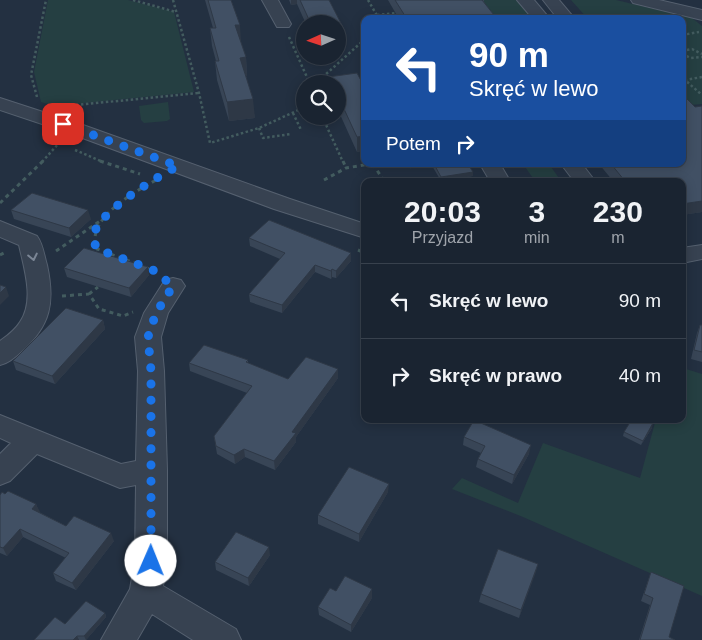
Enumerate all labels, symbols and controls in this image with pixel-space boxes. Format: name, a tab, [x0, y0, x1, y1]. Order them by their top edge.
north arrow	[296, 15, 346, 65]
map controls	[296, 15, 346, 125]
icon: left	[386, 35, 451, 100]
text: 90 m	[469, 35, 549, 74]
button: search	[296, 75, 346, 125]
text: Skręć w lewo	[469, 76, 599, 101]
pin	[42, 103, 84, 145]
icon: arrive	[49, 110, 77, 138]
icon: right	[451, 130, 479, 158]
text: Potem	[386, 133, 441, 154]
text: 20:03	[404, 195, 481, 228]
text: 3	[528, 195, 545, 228]
text: 230	[593, 195, 643, 228]
text: Przyjazd	[412, 229, 473, 246]
text: min	[524, 229, 550, 246]
text: m	[611, 229, 624, 246]
one-way arrow	[27, 253, 38, 262]
icon: left	[386, 287, 414, 315]
text: Skręć w lewo	[429, 290, 548, 311]
text: 90 m	[619, 290, 661, 311]
icon: right	[386, 362, 414, 390]
text: Skręć w prawo	[429, 365, 562, 386]
text: 40 m	[619, 365, 661, 386]
position arrow	[124, 534, 176, 586]

